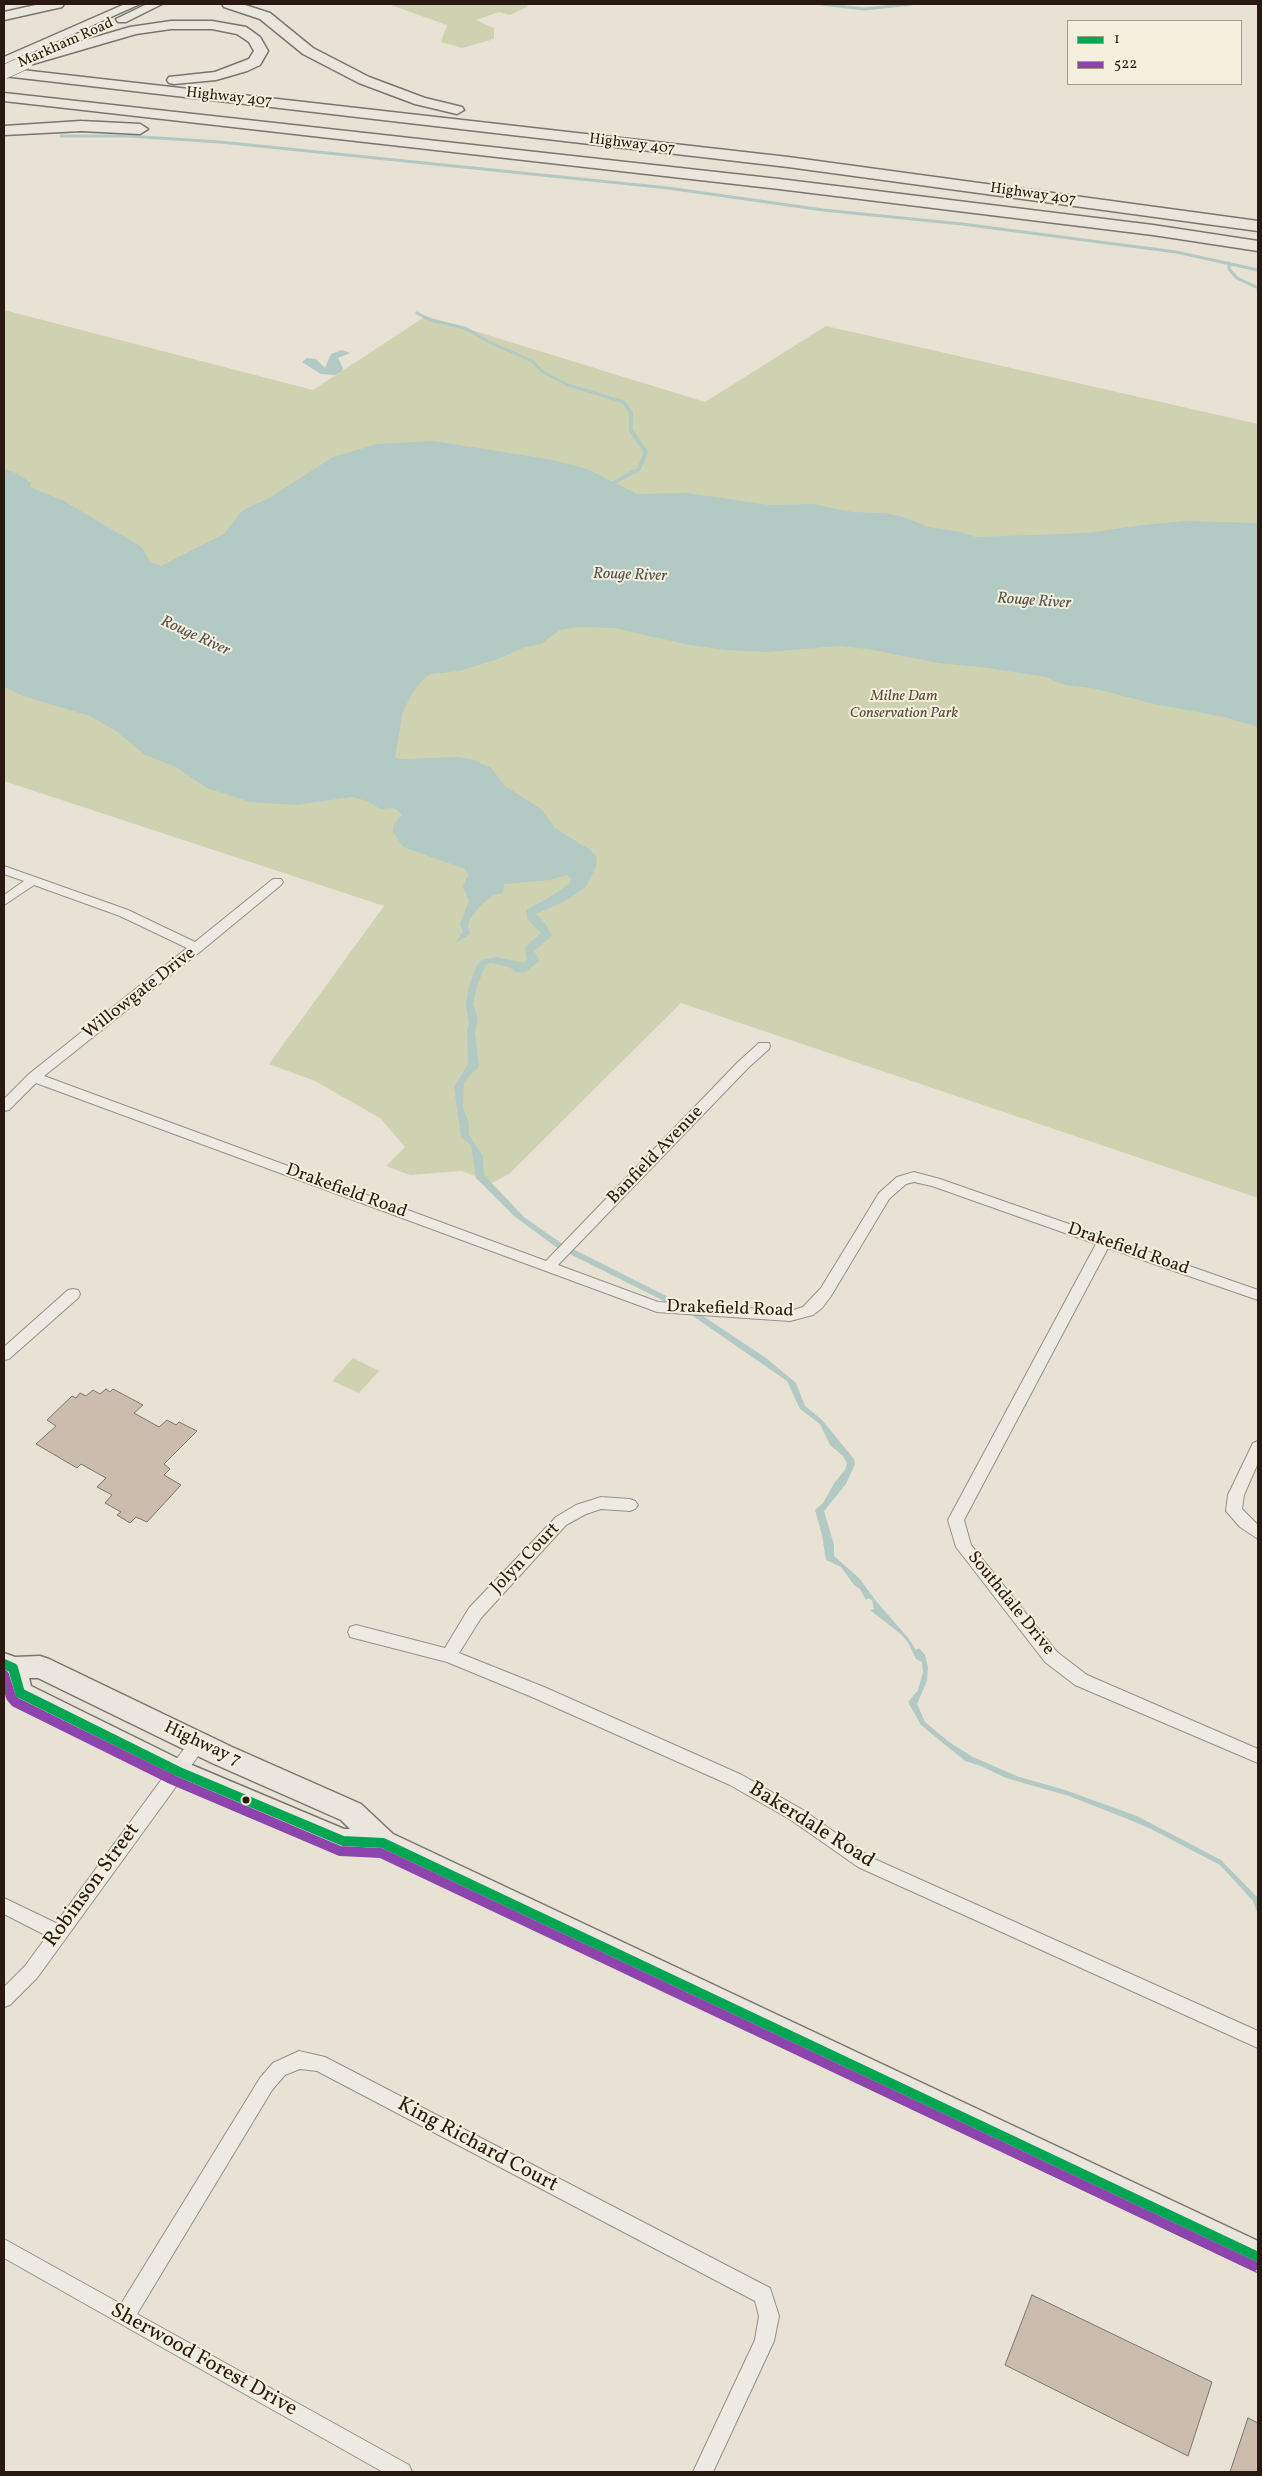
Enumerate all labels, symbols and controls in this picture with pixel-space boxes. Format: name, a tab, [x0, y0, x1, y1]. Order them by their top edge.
street label: Markham Road	[16, 15, 116, 73]
legend	[1067, 20, 1242, 85]
text: 1	[1114, 29, 1120, 50]
text: 522	[1114, 54, 1137, 75]
street label: Highway 407	[185, 85, 273, 111]
street label: Highway 407	[588, 131, 676, 159]
street label: Highway 407	[989, 180, 1077, 210]
water label: Rouge River	[593, 565, 667, 587]
water label: Rouge River	[996, 590, 1072, 614]
water label: Rouge River	[157, 613, 233, 661]
park label: Milne Dam Conservation Park	[850, 688, 958, 723]
street label: Willowgate Drive	[79, 943, 201, 1045]
street label: Banfield Avenue	[604, 1102, 708, 1210]
street label: Drakefield Road	[282, 1160, 410, 1224]
street label: Drakefield Road	[1064, 1219, 1192, 1281]
street label: Drakefield Road	[666, 1297, 794, 1323]
street label: Jolyn Court	[487, 1519, 565, 1599]
street label: Southdale Drive	[962, 1548, 1058, 1660]
street label: Highway 7	[160, 1718, 244, 1772]
street label: Bakerdale Road	[743, 1777, 879, 1875]
unlabelled marker	[241, 1795, 251, 1805]
street label: Robinson Street	[40, 1819, 146, 1953]
street label: King Richard Court	[392, 2093, 562, 2199]
street label: Sherwood Forest Drive	[105, 2299, 301, 2423]

